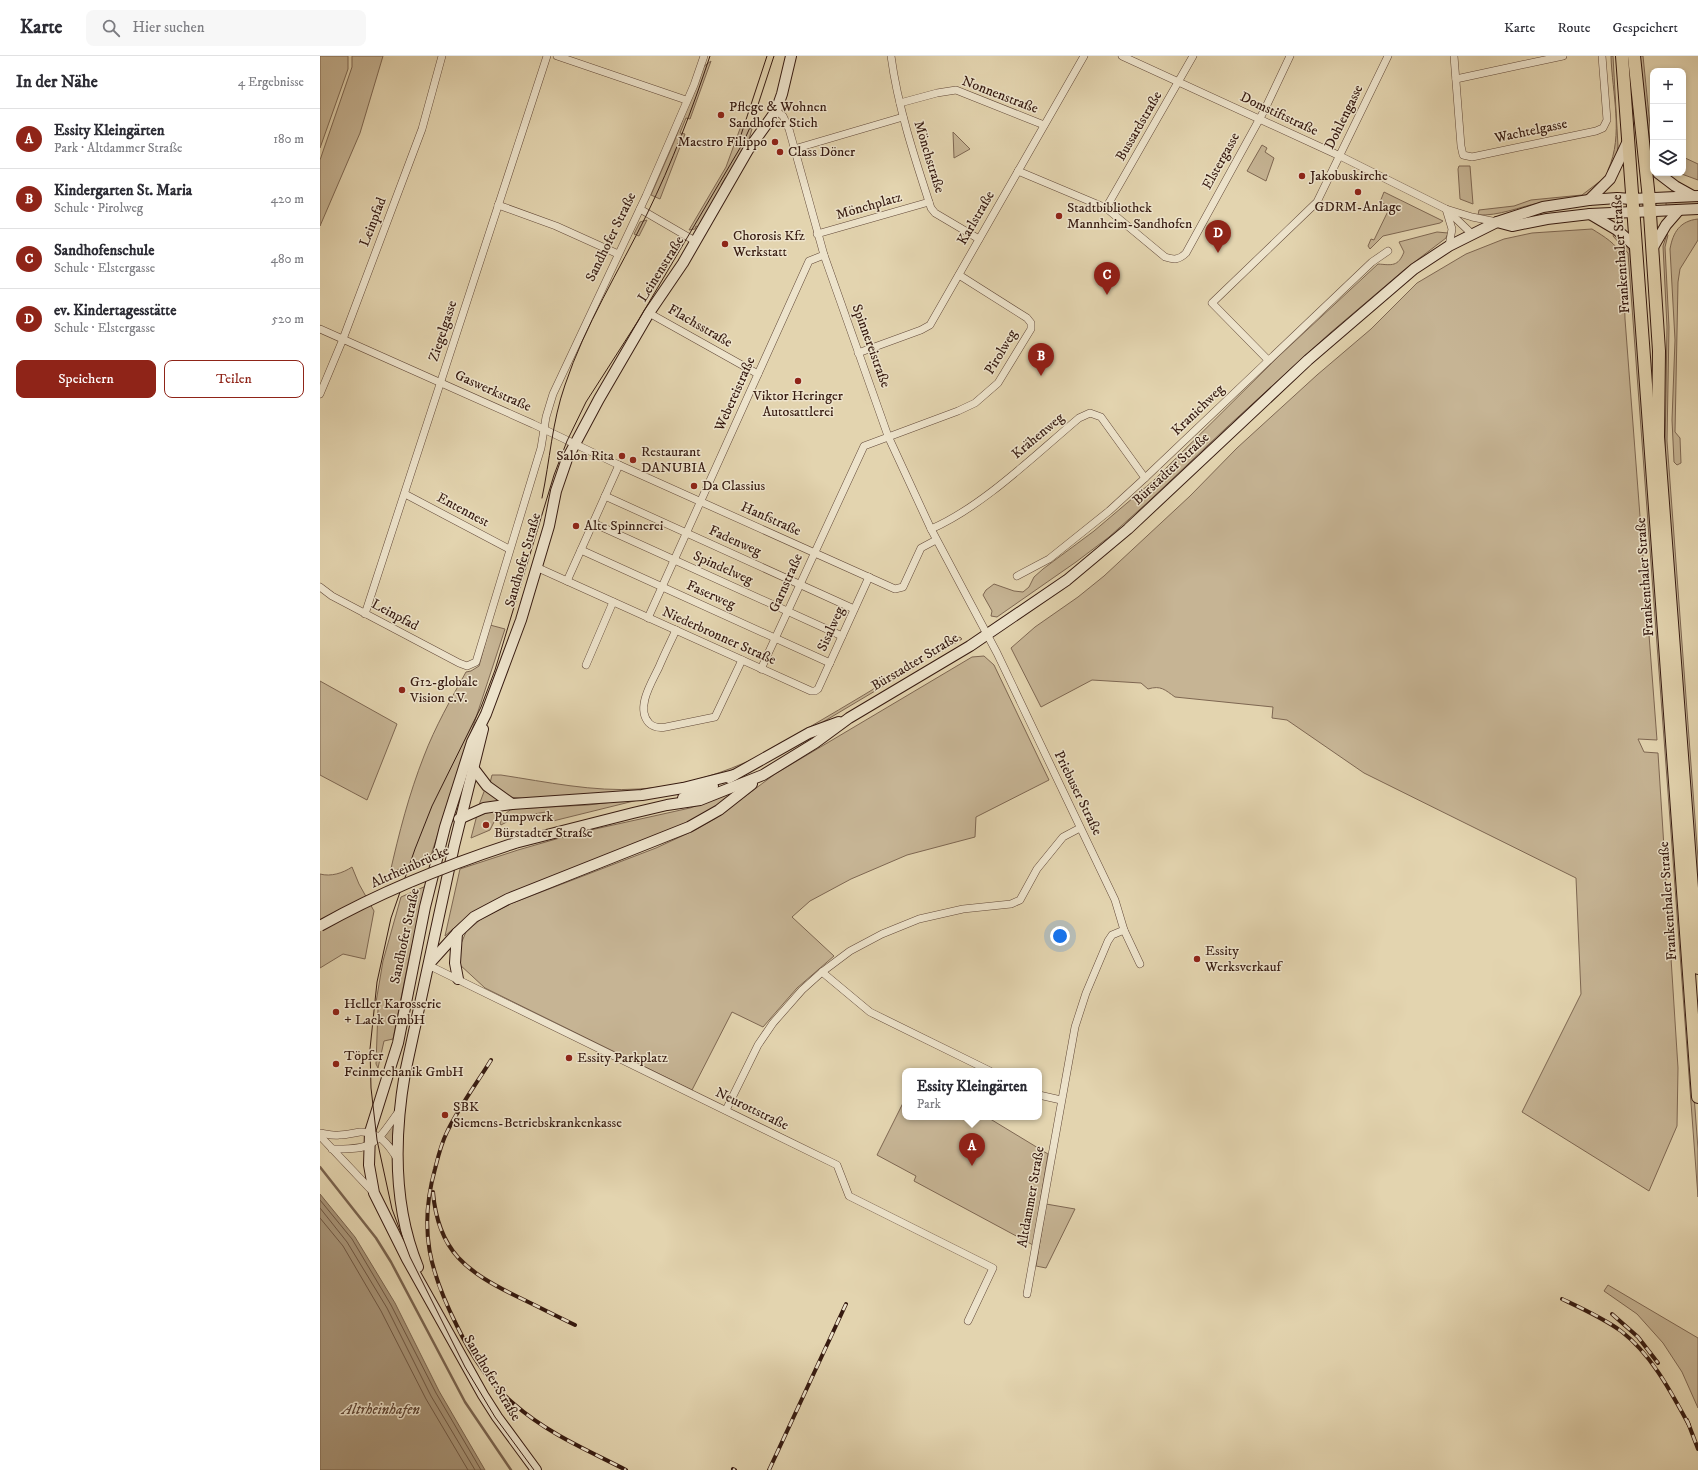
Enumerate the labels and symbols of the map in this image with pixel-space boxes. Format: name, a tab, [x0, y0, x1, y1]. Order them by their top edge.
street label: Nonnenstraße	[959, 72, 1041, 118]
street label: Dohlengasse	[1321, 82, 1367, 152]
street label: Bussardstraße	[1112, 88, 1166, 164]
street label: Domstiftstraße	[1237, 88, 1321, 140]
place label: Pflege & Wohnen Sandhofer Stich	[729, 98, 828, 132]
marker: Pflege & Wohnen Sandhofer Stich	[716, 110, 726, 120]
street label: Wachtelgasse	[1492, 115, 1569, 148]
street label: Mönchstraße	[909, 119, 949, 195]
street label: Elstergasse	[1198, 129, 1244, 193]
place label: Maestro Filippo	[677, 133, 767, 151]
marker: Maestro Filippo	[770, 137, 780, 147]
place label: Class Döner	[788, 143, 856, 161]
marker: Class Döner	[775, 147, 785, 157]
place label: Jakobuskirche	[1308, 167, 1388, 185]
marker: Jakobuskirche	[1297, 171, 1307, 181]
street label: Karlstraße	[953, 187, 999, 248]
marker: GDRM-Anlage	[1353, 187, 1363, 197]
street label: Mönchplatz	[834, 188, 904, 224]
street label: Sandhofer Straße	[582, 189, 640, 285]
street label: Frankenthaler Straße	[1608, 194, 1634, 314]
street label: Leinpfad	[355, 195, 391, 249]
place label: GDRM-Anlage	[1315, 198, 1402, 216]
place label: Stadtbibliothek Mannheim-Sandhofen	[1067, 199, 1193, 233]
marker: Stadtbibliothek Mannheim-Sandhofen	[1054, 211, 1064, 221]
pin: D	[1205, 220, 1231, 253]
place label: Chorosis Kfz Werkstatt	[732, 227, 805, 261]
street label: Leinenstraße	[634, 232, 688, 305]
marker: Chorosis Kfz Werkstatt	[720, 239, 730, 249]
pin: C	[1094, 262, 1120, 295]
street label: Ziegelgasse	[425, 298, 461, 364]
street label: Flachsstraße	[665, 300, 736, 352]
street label: Spinnereistraße	[848, 302, 894, 390]
street label: Pirolweg	[981, 326, 1022, 378]
pin: B	[1028, 343, 1054, 376]
street label: Webereistraße	[710, 354, 759, 435]
street label: Gaswerkstraße	[452, 366, 534, 416]
marker: Viktor Heringer Autosattlerei	[793, 376, 803, 386]
street label: Kranichweg	[1168, 380, 1228, 440]
place label: Viktor Heringer Autosattlerei	[752, 387, 844, 421]
street label: Krähenweg	[1008, 409, 1068, 463]
street label: Bürstadter Straße	[1129, 429, 1213, 509]
place label: Restaurant DANUBIA	[641, 443, 707, 477]
place label: Salon Rita	[556, 447, 614, 465]
marker: Salon Rita	[617, 451, 627, 461]
marker: Restaurant DANUBIA	[628, 455, 638, 465]
place label: Da Classius	[702, 477, 766, 495]
marker: Da Classius	[689, 481, 699, 491]
street label: Entennest	[434, 489, 493, 532]
street label: Hanfstraße	[738, 498, 804, 540]
street label: Sandhofer Straße	[501, 511, 545, 609]
place label: Alte Spinnerei	[584, 517, 664, 535]
street label: Frankenthaler Straße	[1632, 517, 1658, 637]
marker: Alte Spinnerei	[571, 521, 581, 531]
street label: Fadenweg	[706, 521, 764, 561]
street label: Spindelweg	[690, 547, 756, 589]
street label: Garnstraße	[765, 550, 807, 615]
street label: Faserweg	[684, 576, 738, 614]
street label: Leinpfad	[368, 595, 422, 635]
street label: Niederbronner Straße	[659, 603, 779, 669]
street label: Sisalweg	[813, 604, 849, 654]
street label: Bürstadter Straße	[868, 629, 962, 695]
place label: G12-globale Vision e.V.	[409, 673, 478, 707]
marker: G12-globale Vision e.V.	[397, 685, 407, 695]
street label: Priebuser Straße	[1050, 748, 1106, 838]
place label: Pumpwerk Bürstadter Straße	[494, 808, 593, 842]
marker: Pumpwerk Bürstadter Straße	[481, 820, 491, 830]
street label: Frankenthaler Straße	[1655, 841, 1681, 961]
street label: Altrheinbrücke	[368, 842, 452, 892]
street label: Sandhofer Straße	[386, 886, 424, 985]
your location	[1050, 926, 1070, 946]
place label: Essity Werksverkauf	[1204, 942, 1283, 976]
marker: Essity Werksverkauf	[1192, 954, 1202, 964]
place label: Heller Karosserie + Lack GmbH	[344, 995, 441, 1029]
marker: Heller Karosserie + Lack GmbH	[331, 1007, 341, 1017]
place label: Töpfer Feinmechanik GmbH	[344, 1047, 464, 1081]
place label: Essity Parkplatz	[577, 1049, 668, 1067]
marker: Essity Parkplatz	[564, 1053, 574, 1063]
marker: Töpfer Feinmechanik GmbH	[331, 1059, 341, 1069]
street label: Neurottstraße	[712, 1084, 792, 1135]
place label: SBK Siemens-Betriebskrankenkasse	[453, 1098, 622, 1132]
marker: SBK Siemens-Betriebskrankenkasse	[440, 1110, 450, 1120]
pin: A	[959, 1133, 985, 1166]
street label: Altdammer Straße	[1013, 1145, 1049, 1249]
street label: Sandhofer Straße	[459, 1332, 525, 1424]
water label: Altrheinhafen	[340, 1400, 420, 1419]

